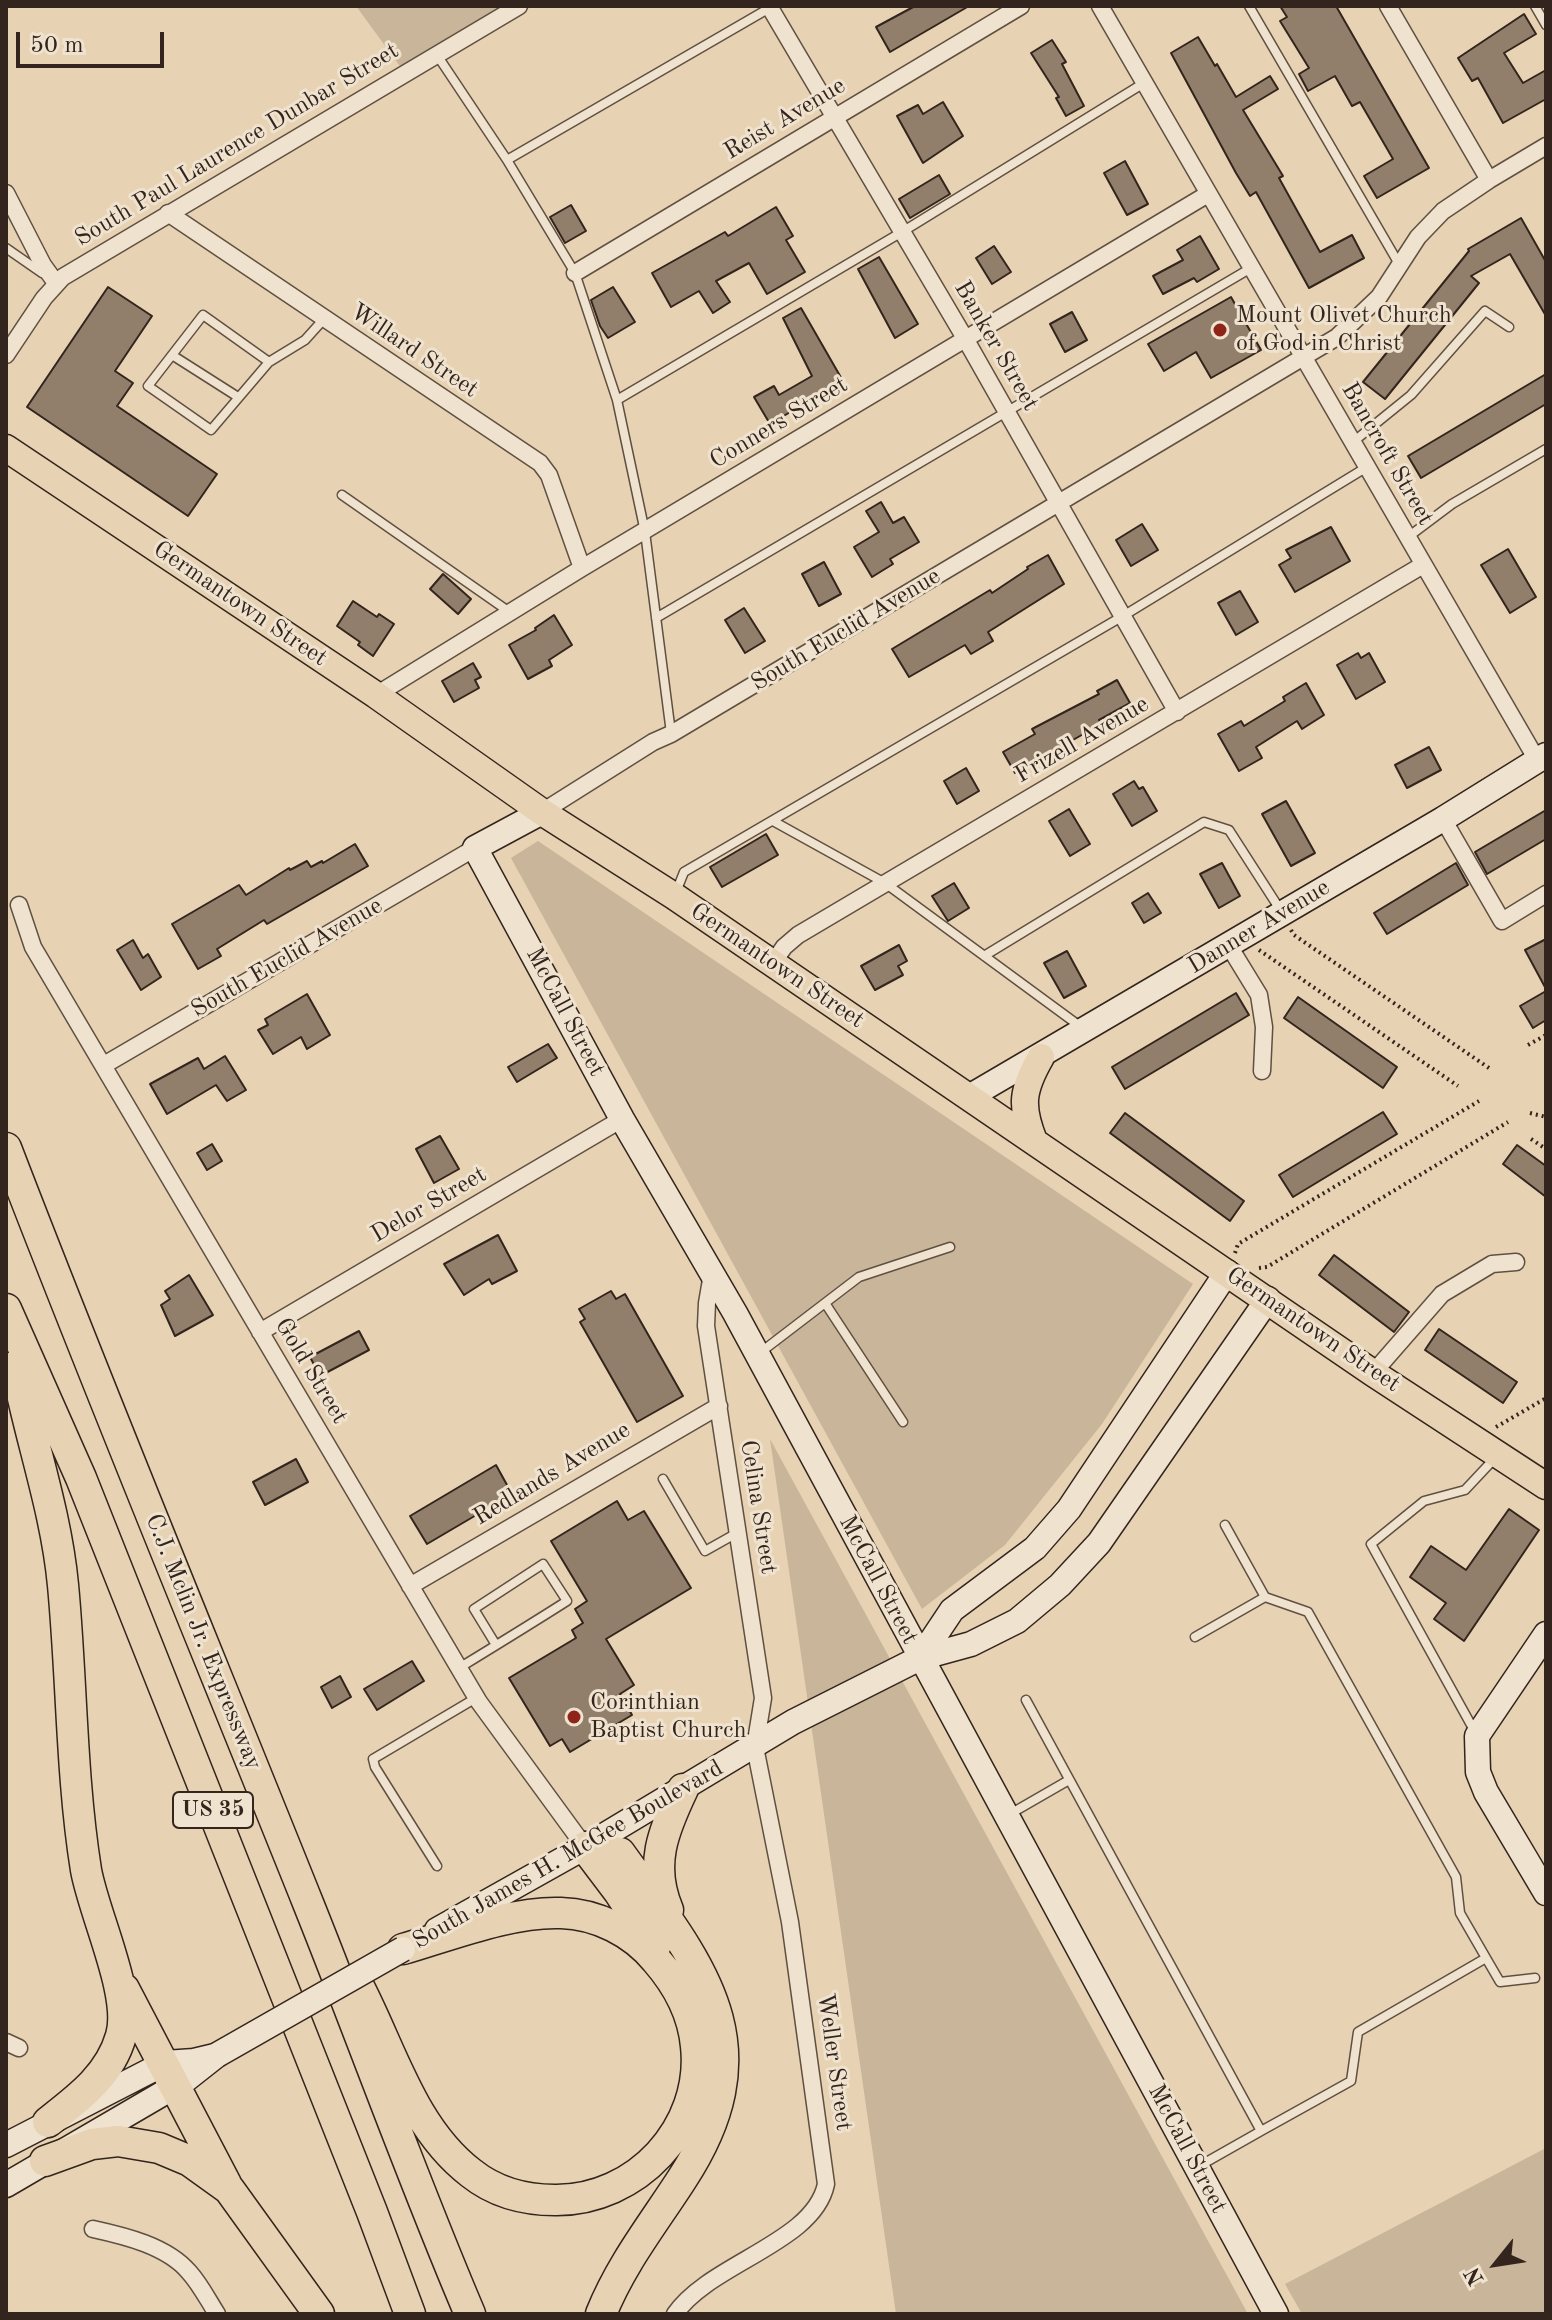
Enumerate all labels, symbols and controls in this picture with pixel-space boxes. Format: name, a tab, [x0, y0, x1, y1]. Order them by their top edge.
scale bar	[20, 16, 168, 66]
text: 50 m	[30, 34, 84, 58]
street label: South Paul Laurence Dunbar Street	[70, 37, 404, 253]
street label: Reist Avenue	[719, 72, 851, 166]
street label: Banker Street	[947, 276, 1045, 416]
street label: Willard Street	[344, 298, 484, 404]
place label: Mount Olivet Church of God in Christ	[1236, 302, 1452, 358]
marker: Mount Olivet Church of God in Christ	[1211, 321, 1229, 339]
street label: Conners Street	[705, 371, 853, 475]
street label: Bancroft Street	[1334, 377, 1440, 531]
street label: Germantown Street	[147, 535, 333, 673]
street label: South Euclid Avenue	[746, 562, 946, 698]
street label: Frizell Avenue	[1010, 690, 1154, 790]
street label: Danner Avenue	[1183, 873, 1335, 981]
street label: South Euclid Avenue	[186, 892, 388, 1024]
street label: Germantown Street	[684, 897, 870, 1035]
street label: McCall Street	[519, 943, 611, 1081]
street label: Delor Street	[366, 1160, 492, 1250]
street label: Germantown Street	[1220, 1261, 1406, 1399]
street label: Gold Street	[268, 1313, 354, 1429]
street label: Redlands Avenue	[468, 1416, 636, 1532]
street label: Celina Street	[733, 1438, 783, 1576]
street label: C.J. Mclin Jr. Expressway	[138, 1510, 268, 1774]
street label: McCall Street	[832, 1511, 924, 1649]
place label: Corinthian Baptist Church	[590, 1689, 747, 1745]
marker: Corinthian Baptist Church	[565, 1708, 583, 1726]
street label: South James H. McGee Boulevard	[408, 1754, 728, 1956]
road number: US 35	[173, 1792, 253, 1828]
street label: Weller Street	[810, 1991, 858, 2133]
street label: McCall Street	[1141, 2080, 1233, 2218]
north arrow	[1456, 2224, 1536, 2304]
text: N	[1461, 2263, 1489, 2289]

